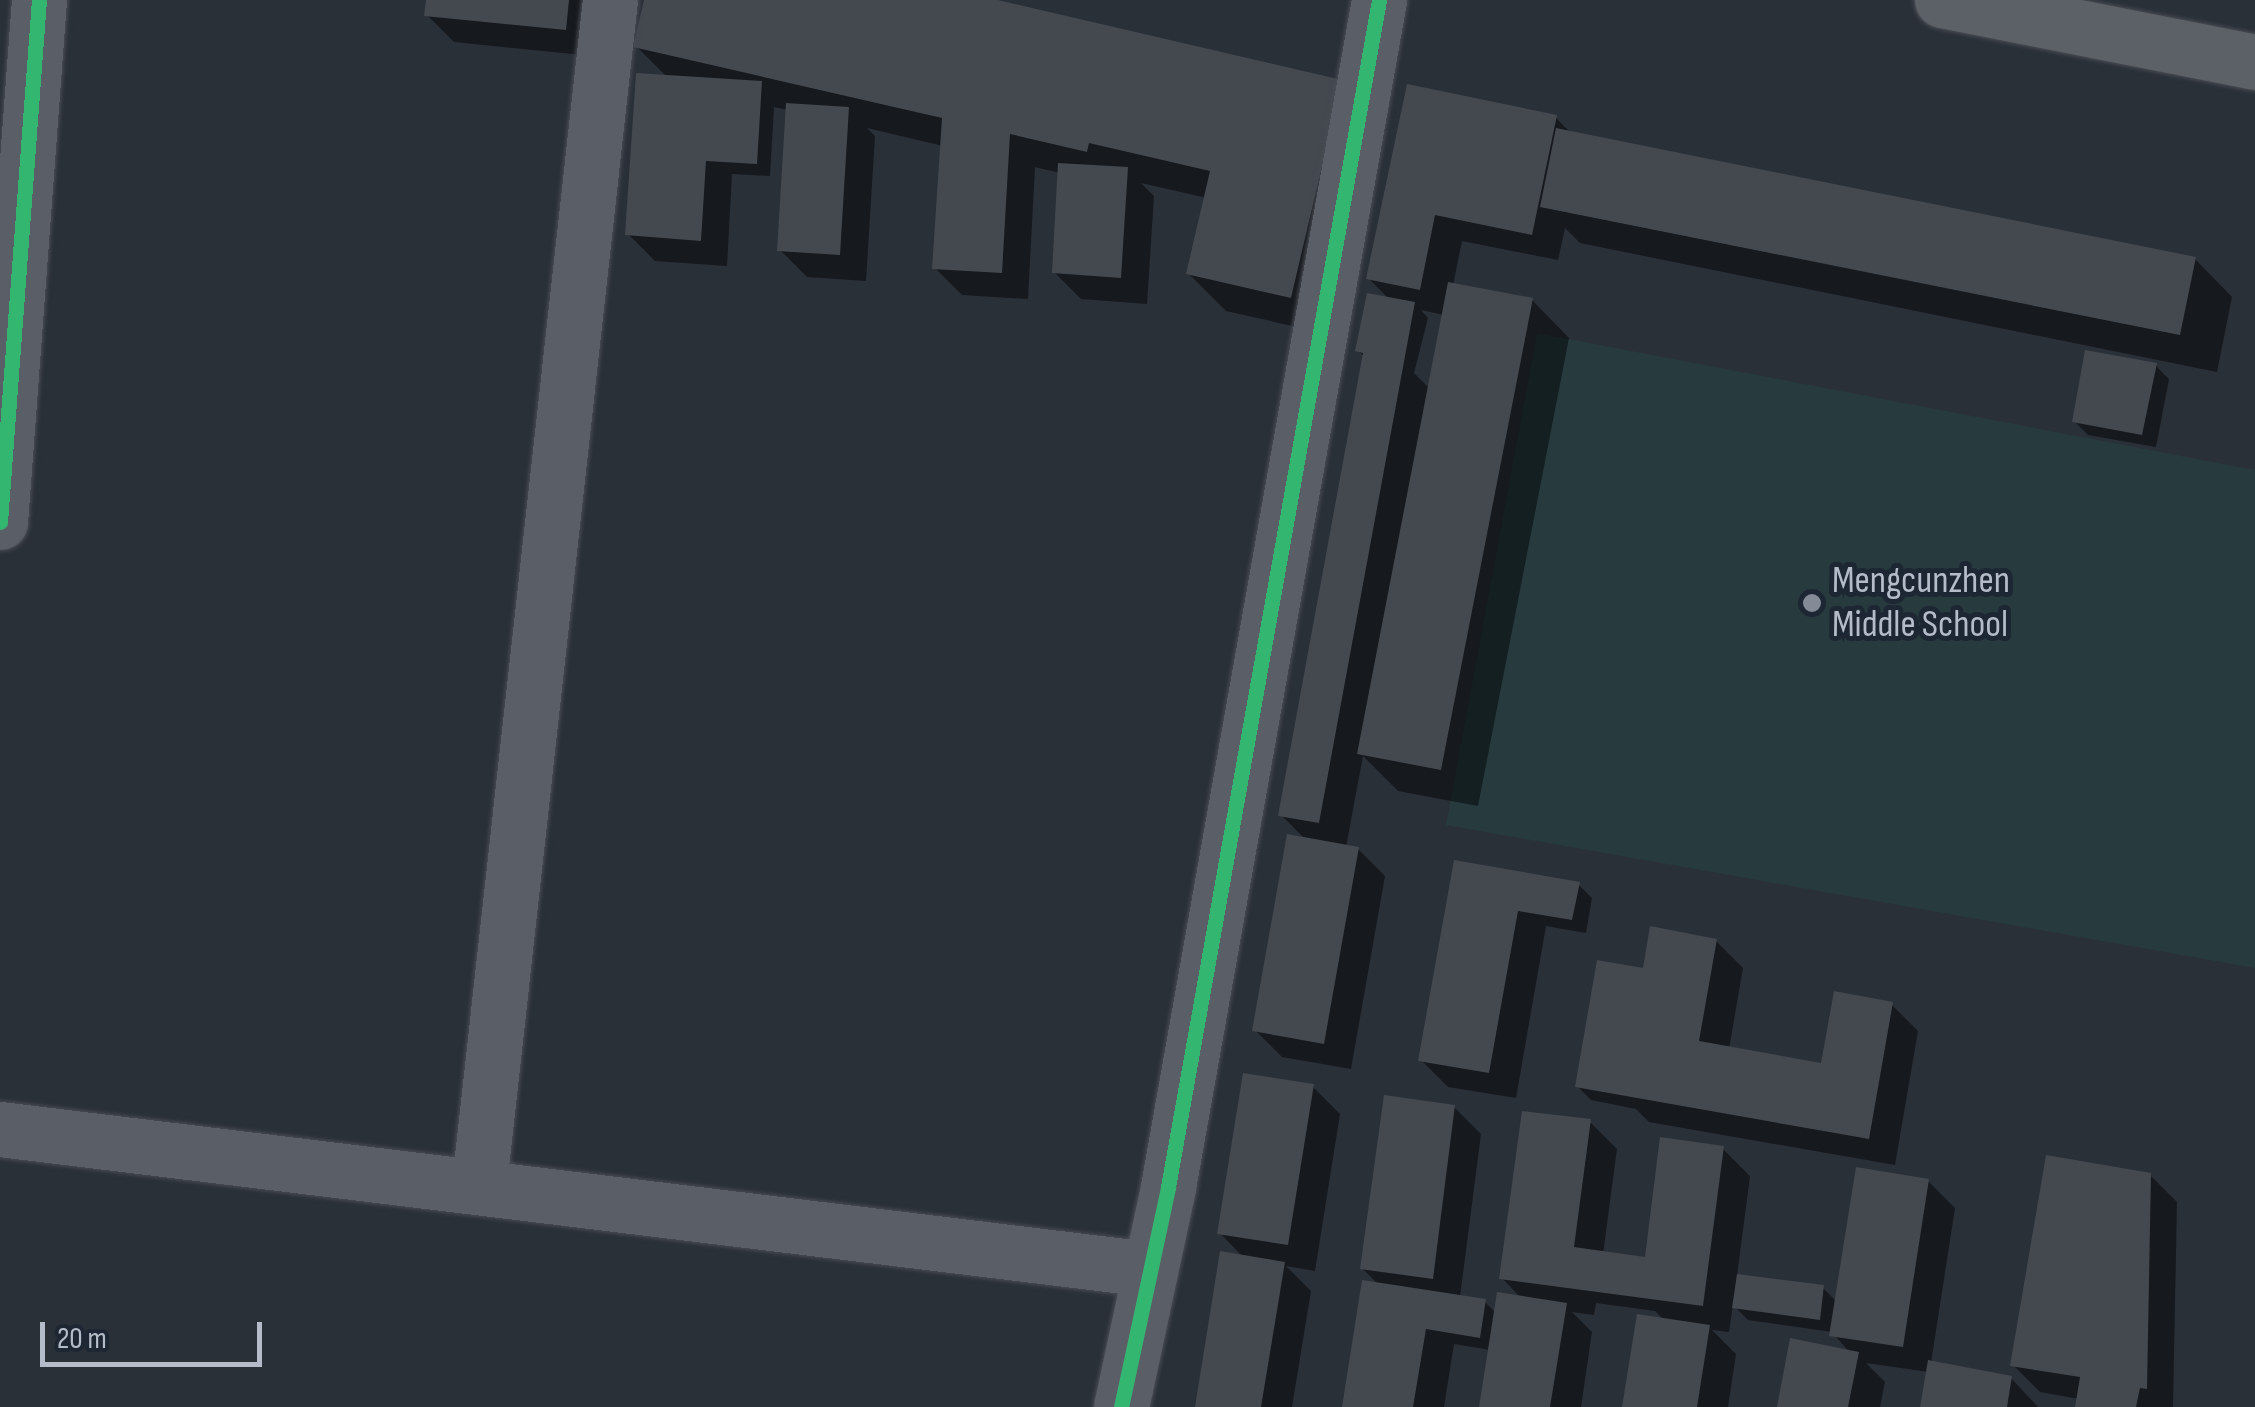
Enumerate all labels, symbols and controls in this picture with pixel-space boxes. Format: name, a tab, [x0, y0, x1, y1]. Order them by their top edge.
place label: Mengcunzhen Middle School	[1832, 558, 2010, 648]
marker: Mengcunzhen Middle School	[1801, 592, 1823, 614]
scale bar	[45, 1302, 268, 1364]
text: 20 m	[57, 1321, 107, 1357]

